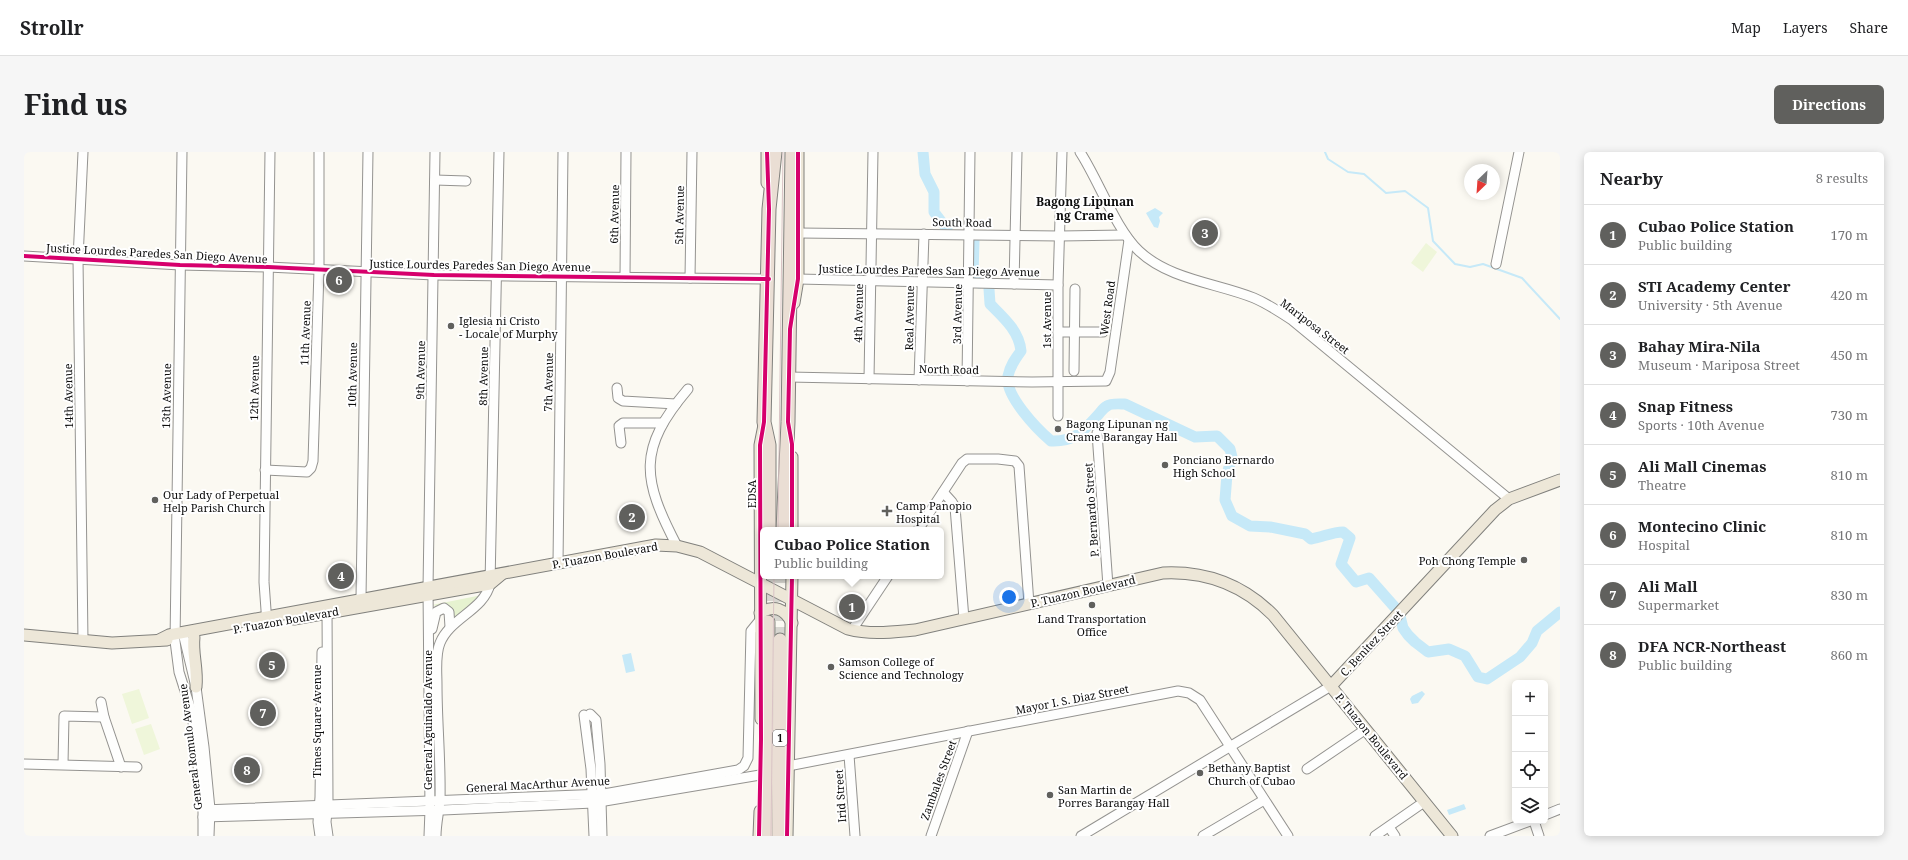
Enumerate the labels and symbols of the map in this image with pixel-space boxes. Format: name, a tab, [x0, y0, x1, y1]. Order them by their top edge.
north arrow	[1464, 164, 1500, 200]
street label: 6th Avenue	[606, 184, 622, 244]
street label: 5th Avenue	[671, 185, 687, 245]
district label: Bagong Lipunan ng Crame	[1036, 193, 1134, 224]
street label: South Road	[932, 214, 992, 230]
pin: 3	[1192, 218, 1218, 248]
street label: Justice Lourdes Paredes San Diego Avenue	[45, 240, 268, 266]
street label: Justice Lourdes Paredes San Diego Avenue	[368, 256, 591, 274]
street label: Justice Lourdes Paredes San Diego Avenue	[817, 261, 1040, 279]
pin: 6	[326, 265, 352, 295]
street label: West Road	[1096, 280, 1118, 336]
street label: 4th Avenue	[850, 283, 866, 343]
street label: 3rd Avenue	[949, 284, 965, 344]
street label: Real Avenue	[901, 285, 917, 351]
street label: 1st Avenue	[1039, 291, 1054, 349]
street label: Mariposa Street	[1277, 295, 1353, 357]
street label: 11th Avenue	[296, 300, 314, 366]
place label: Iglesia ni Cristo - Locale of Murphy	[459, 313, 558, 341]
marker: Iglesia ni Cristo - Locale of Murphy	[446, 321, 456, 331]
street label: 9th Avenue	[412, 340, 428, 400]
street label: 10th Avenue	[344, 342, 360, 408]
street label: 8th Avenue	[475, 346, 491, 406]
street label: 7th Avenue	[540, 352, 556, 412]
street label: 12th Avenue	[246, 355, 262, 421]
street label: North Road	[919, 361, 979, 377]
street label: 14th Avenue	[60, 363, 76, 429]
street label: 13th Avenue	[158, 363, 174, 429]
place label: Bagong Lipunan ng Crame Barangay Hall	[1066, 416, 1178, 444]
marker: Bagong Lipunan ng Crame Barangay Hall	[1053, 424, 1063, 434]
place label: Ponciano Bernardo High School	[1173, 452, 1274, 480]
marker: Ponciano Bernardo High School	[1160, 460, 1170, 470]
street label: P. Bernardo Street	[1080, 462, 1102, 558]
street label: EDSA	[744, 480, 759, 508]
place label: Our Lady of Perpetual Help Parish Church	[163, 487, 280, 515]
marker: Our Lady of Perpetual Help Parish Church	[150, 495, 160, 505]
place label: Camp Panopio Hospital	[896, 498, 972, 526]
pin: 2	[619, 502, 645, 532]
marker: Camp Panopio Hospital	[881, 505, 893, 517]
street label: P. Tuazon Boulevard	[551, 538, 659, 572]
place label: Poh Chong Temple	[1419, 553, 1516, 568]
marker: Poh Chong Temple	[1519, 555, 1529, 565]
pin: 4	[328, 561, 354, 591]
street label: P. Tuazon Boulevard	[1029, 572, 1137, 610]
your location	[999, 587, 1019, 607]
pin: 1	[839, 592, 865, 622]
marker: Land Transportation Office	[1087, 600, 1097, 610]
street label: P. Tuazon Boulevard	[232, 603, 340, 637]
street label: C. Benitez Street	[1337, 607, 1406, 679]
place label: Land Transportation Office	[1038, 611, 1146, 639]
pin: 5	[259, 650, 285, 680]
street label: General Aguinaldo Avenue	[420, 650, 435, 790]
place label: Samson College of Science and Technology	[839, 654, 965, 682]
marker: Samson College of Science and Technology	[826, 662, 836, 672]
street label: Times Square Avenue	[309, 664, 324, 778]
street label: Mayor I. S. Diaz Street	[1014, 681, 1130, 717]
street label: General Romulo Avenue	[175, 683, 205, 811]
street label: P. Tuazon Boulevard	[1332, 690, 1412, 783]
pin: 7	[250, 698, 276, 728]
road number: 1	[773, 730, 787, 746]
street label: Zambales Street	[917, 738, 959, 822]
pin: 8	[234, 755, 260, 785]
place label: Bethany Baptist Church of Cubao	[1208, 760, 1295, 788]
marker: Bethany Baptist Church of Cubao	[1195, 768, 1205, 778]
street label: Irid Street	[831, 769, 849, 823]
street label: General MacArthur Avenue	[466, 773, 611, 795]
place label: San Martin de Porres Barangay Hall	[1058, 782, 1170, 810]
marker: San Martin de Porres Barangay Hall	[1045, 790, 1055, 800]

